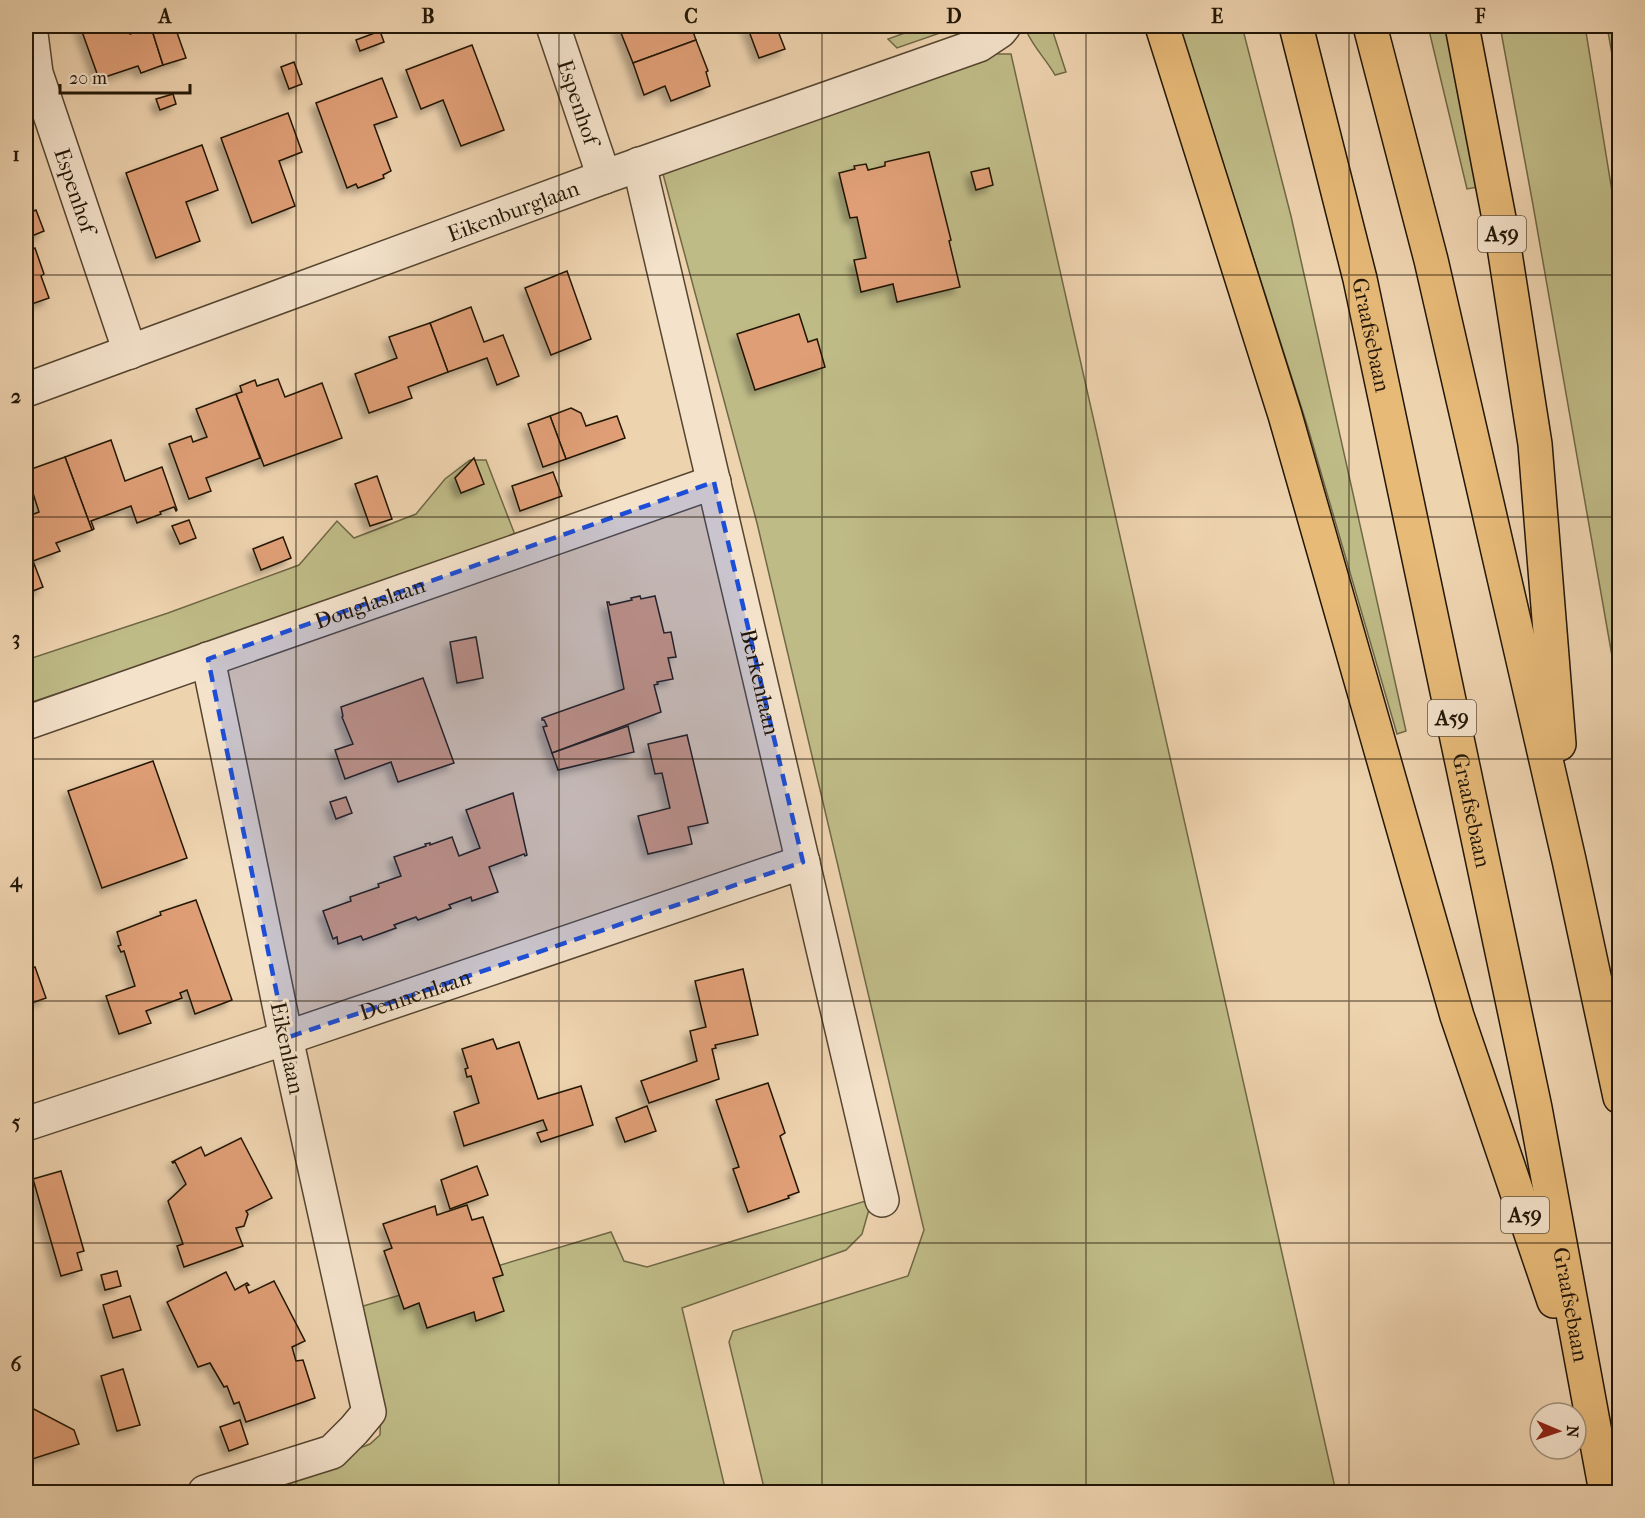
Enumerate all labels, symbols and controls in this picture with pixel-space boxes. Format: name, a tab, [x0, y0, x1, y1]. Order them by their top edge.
text: A	[157, 5, 173, 28]
text: B	[421, 5, 435, 28]
text: C	[684, 5, 698, 28]
text: D	[946, 5, 962, 28]
text: E	[1211, 5, 1223, 28]
text: F	[1474, 5, 1486, 28]
street label: Espenhof	[551, 56, 606, 152]
scale bar	[60, 57, 190, 95]
text: 20 m	[69, 68, 107, 89]
text: 1	[12, 143, 20, 166]
street label: Espenhof	[48, 145, 102, 241]
street label: Eikenburglaan	[444, 175, 583, 248]
road number: A59	[1478, 216, 1526, 252]
street label: Graafsebaan	[1346, 275, 1396, 395]
text: 2	[11, 385, 21, 408]
street label: Douglaslaan	[311, 572, 429, 635]
street label: Berkenlaan	[734, 626, 785, 738]
text: 3	[12, 627, 20, 650]
road number: A59	[1428, 700, 1476, 736]
street label: Graafsebaan	[1446, 751, 1496, 870]
text: 4	[9, 869, 23, 893]
street label: Dennenlaan	[356, 964, 475, 1026]
street label: Eikenlaan	[265, 1000, 310, 1097]
text: 5	[12, 1111, 21, 1134]
road number: A59	[1501, 1197, 1549, 1233]
street label: Graafsebaan	[1547, 1245, 1594, 1364]
text: 6	[11, 1353, 23, 1376]
north arrow	[1528, 1401, 1588, 1461]
text: N	[1563, 1425, 1582, 1439]

